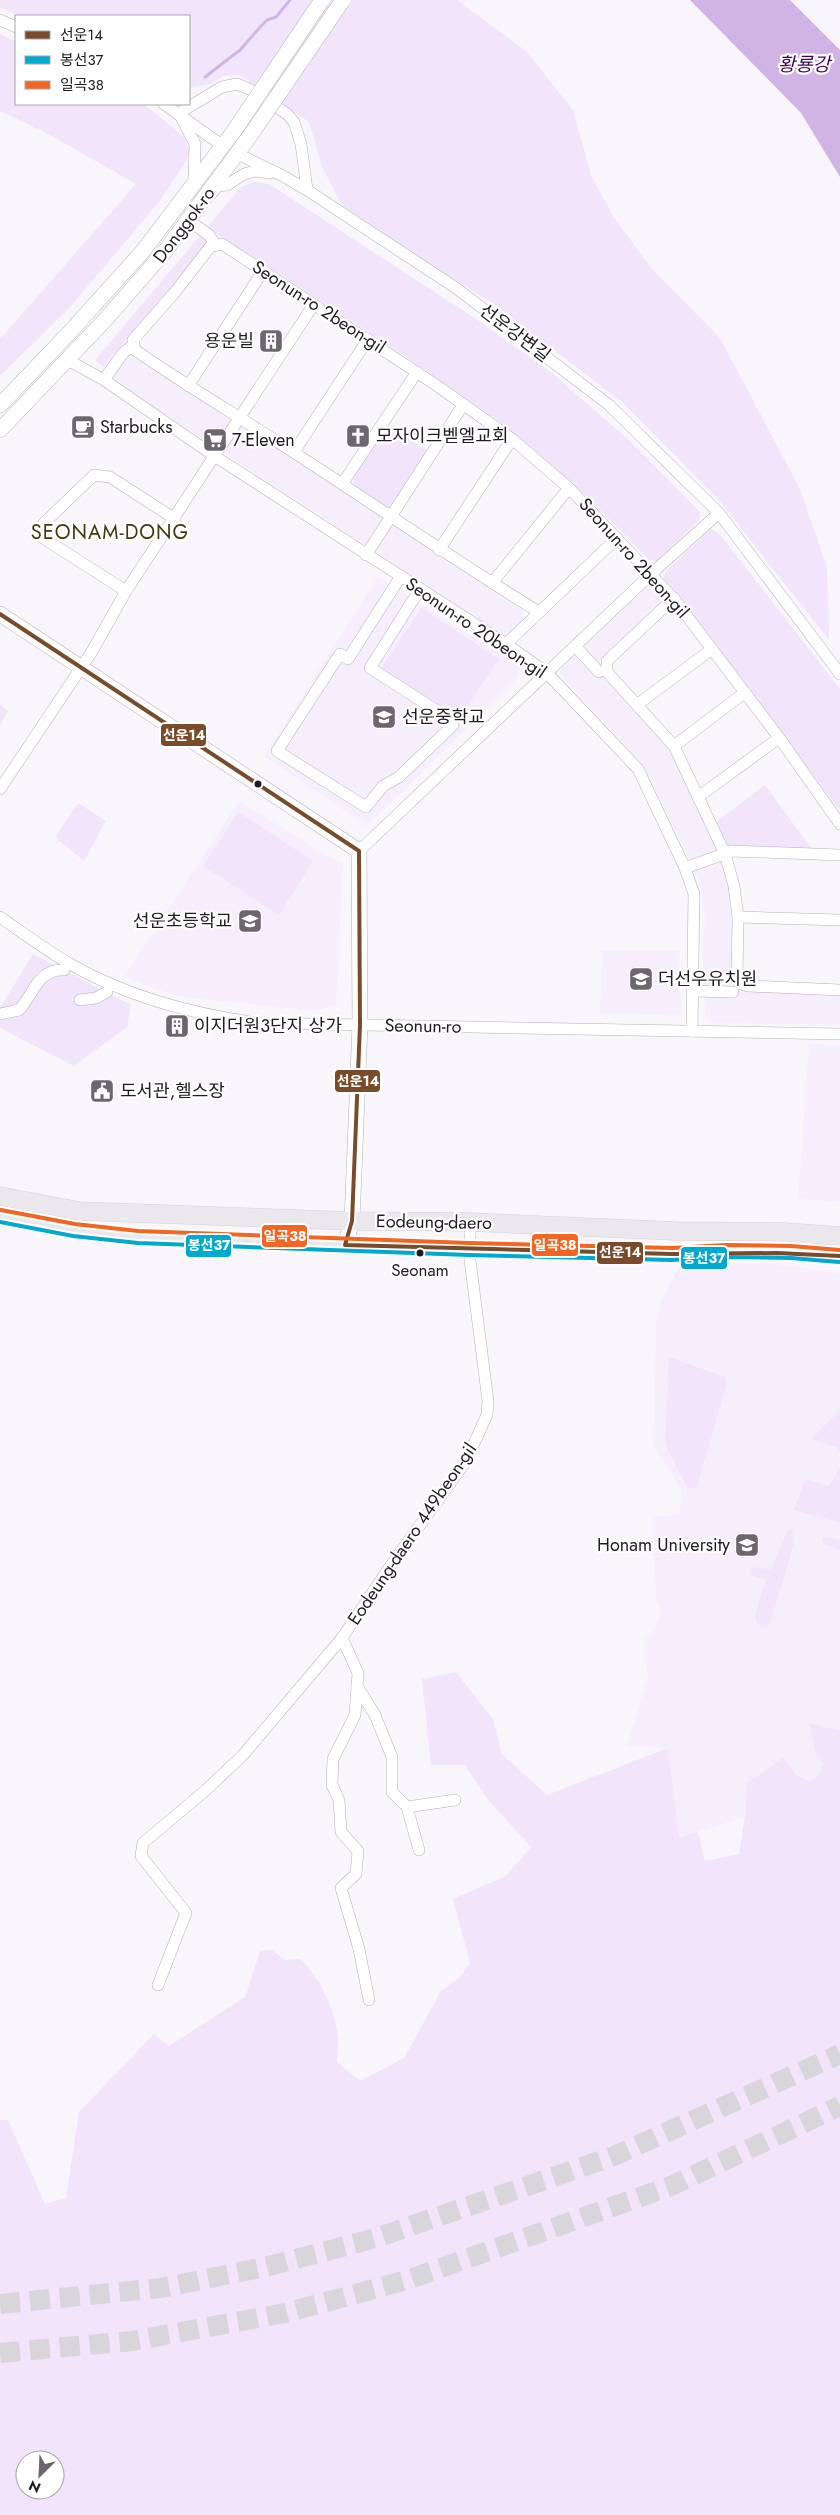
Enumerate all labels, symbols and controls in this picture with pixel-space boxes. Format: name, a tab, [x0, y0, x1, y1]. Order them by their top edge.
legend	[15, 15, 190, 105]
text: 선운14	[60, 24, 103, 46]
text: 봉선37	[60, 49, 104, 71]
water label: 황룡강	[778, 51, 833, 78]
text: 일곡38	[60, 74, 104, 96]
street label: Donggok-ro	[147, 181, 221, 268]
street label: Seonun-ro 2beon-gil	[247, 254, 391, 360]
street label: 선운강변길	[474, 298, 556, 368]
place label: 용운빌	[204, 328, 254, 354]
building icon: 용운빌	[258, 328, 284, 354]
cafe icon: Starbucks	[70, 414, 96, 440]
place label: Starbucks	[100, 414, 173, 440]
church icon: 모자이크벧엘교회	[345, 423, 371, 449]
place label: 모자이크벧엘교회	[376, 423, 508, 449]
supermarket icon: 7-Eleven	[202, 427, 228, 453]
place label: 7-Eleven	[232, 427, 295, 453]
street label: Seonun-ro 2beon-gil	[573, 492, 695, 624]
district label: SEONAM-DONG	[31, 518, 189, 547]
street label: Seonun-ro 20beon-gil	[400, 571, 552, 685]
school or university icon: 선운중학교	[371, 704, 397, 730]
place label: 선운중학교	[402, 704, 485, 730]
line badge: 선운14	[160, 723, 207, 747]
text: 선운14	[163, 725, 206, 745]
unlabelled marker	[253, 779, 263, 789]
place label: 선운초등학교	[133, 908, 232, 934]
school or university icon: 선운초등학교	[237, 908, 263, 934]
school or university icon: 더선우유치원	[628, 966, 654, 992]
place label: 더선우유치원	[658, 966, 757, 992]
street label: Seonun-ro	[384, 1012, 462, 1040]
building icon: 이지더원3단지 상가	[164, 1013, 190, 1039]
place label: 이지더원3단지 상가	[194, 1013, 342, 1039]
line badge: 선운14	[334, 1069, 381, 1093]
text: 선운14	[337, 1071, 380, 1091]
public building icon: 도서관,헬스장	[89, 1078, 115, 1104]
place label: 도서관,헬스장	[120, 1078, 225, 1104]
street label: Eodeung-daero	[376, 1208, 492, 1236]
line badge: 일곡38	[261, 1224, 308, 1248]
text: 일곡38	[263, 1226, 307, 1246]
line badge: 일곡38	[531, 1233, 579, 1257]
line badge: 봉선37	[185, 1234, 232, 1258]
text: 봉선37	[188, 1235, 231, 1255]
text: 일곡38	[533, 1235, 577, 1255]
line badge: 선운14	[596, 1241, 644, 1265]
text: 선운14	[599, 1242, 642, 1262]
line badge: 봉선37	[680, 1246, 728, 1270]
marker: Seonam	[415, 1248, 425, 1258]
text: 봉선37	[683, 1248, 726, 1268]
place label: Seonam	[391, 1258, 449, 1282]
street label: Eodeung-daero 449beon-gil	[341, 1438, 483, 1630]
place label: Honam University	[597, 1532, 730, 1558]
school or university icon: Honam University	[734, 1532, 760, 1558]
north arrow	[15, 2450, 65, 2500]
text: N	[26, 2475, 44, 2498]

